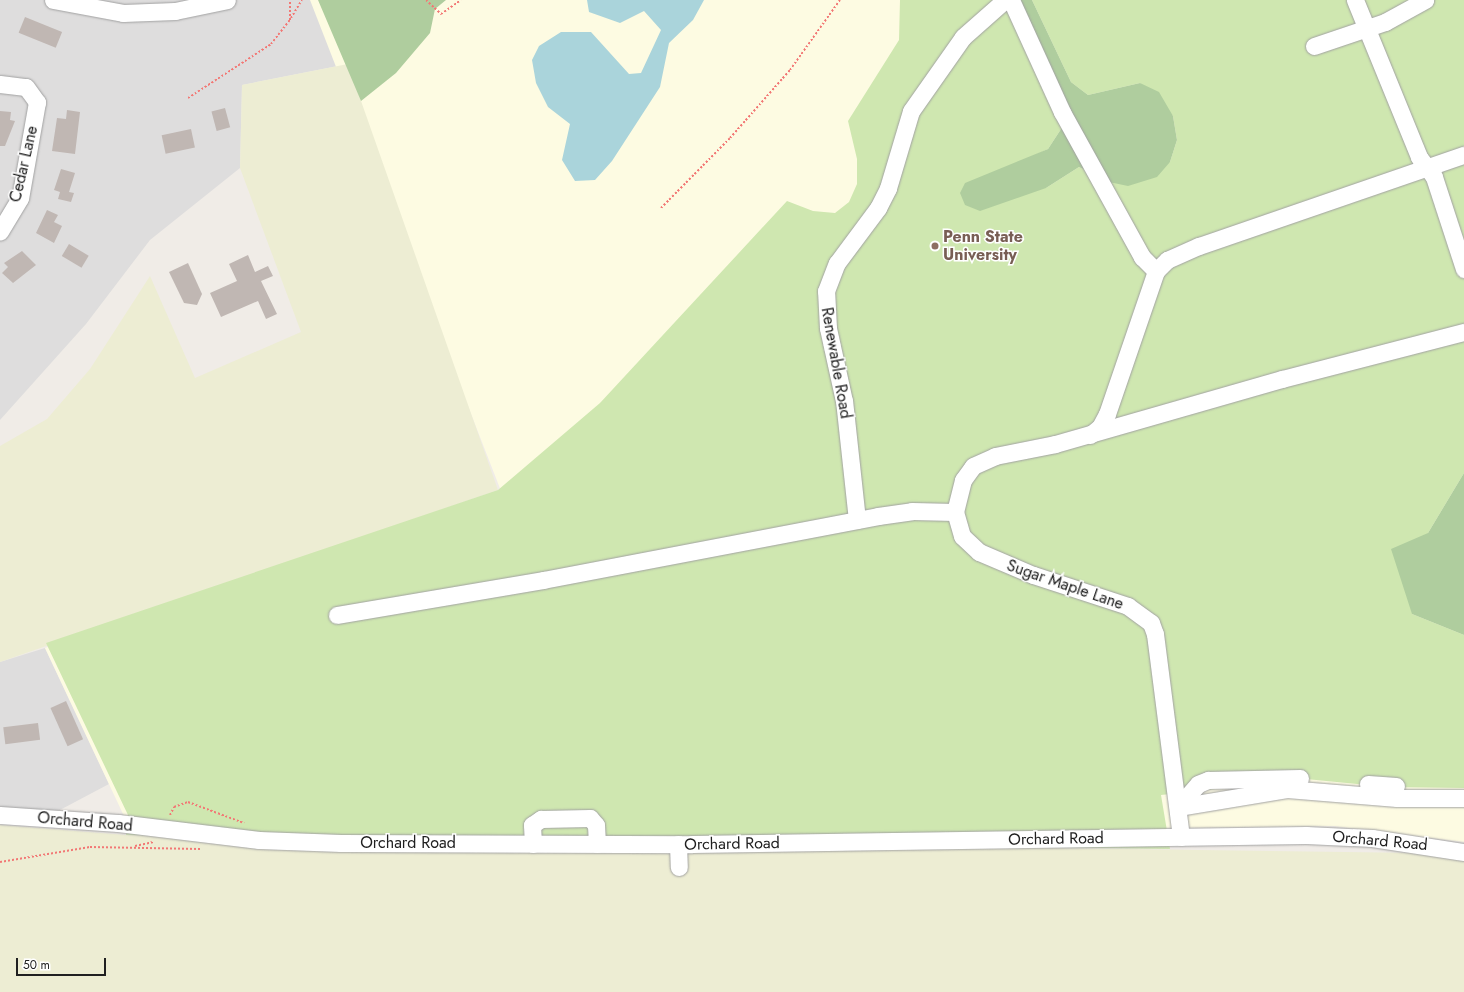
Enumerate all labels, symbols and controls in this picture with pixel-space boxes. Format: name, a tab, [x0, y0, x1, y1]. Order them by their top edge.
street label: Cedar Lane	[6, 124, 42, 204]
place label: Penn State University	[943, 227, 1023, 265]
marker: Penn State University	[930, 241, 940, 251]
street label: Renewable Road	[817, 306, 855, 420]
street label: Sugar Maple Lane	[1004, 556, 1126, 614]
street label: Orchard Road	[37, 808, 133, 836]
street label: Orchard Road	[1332, 827, 1428, 855]
street label: Orchard Road	[1008, 829, 1104, 849]
street label: Orchard Road	[360, 833, 456, 853]
street label: Orchard Road	[684, 834, 780, 854]
scale bar	[18, 950, 108, 976]
text: 50 m	[23, 956, 50, 974]

